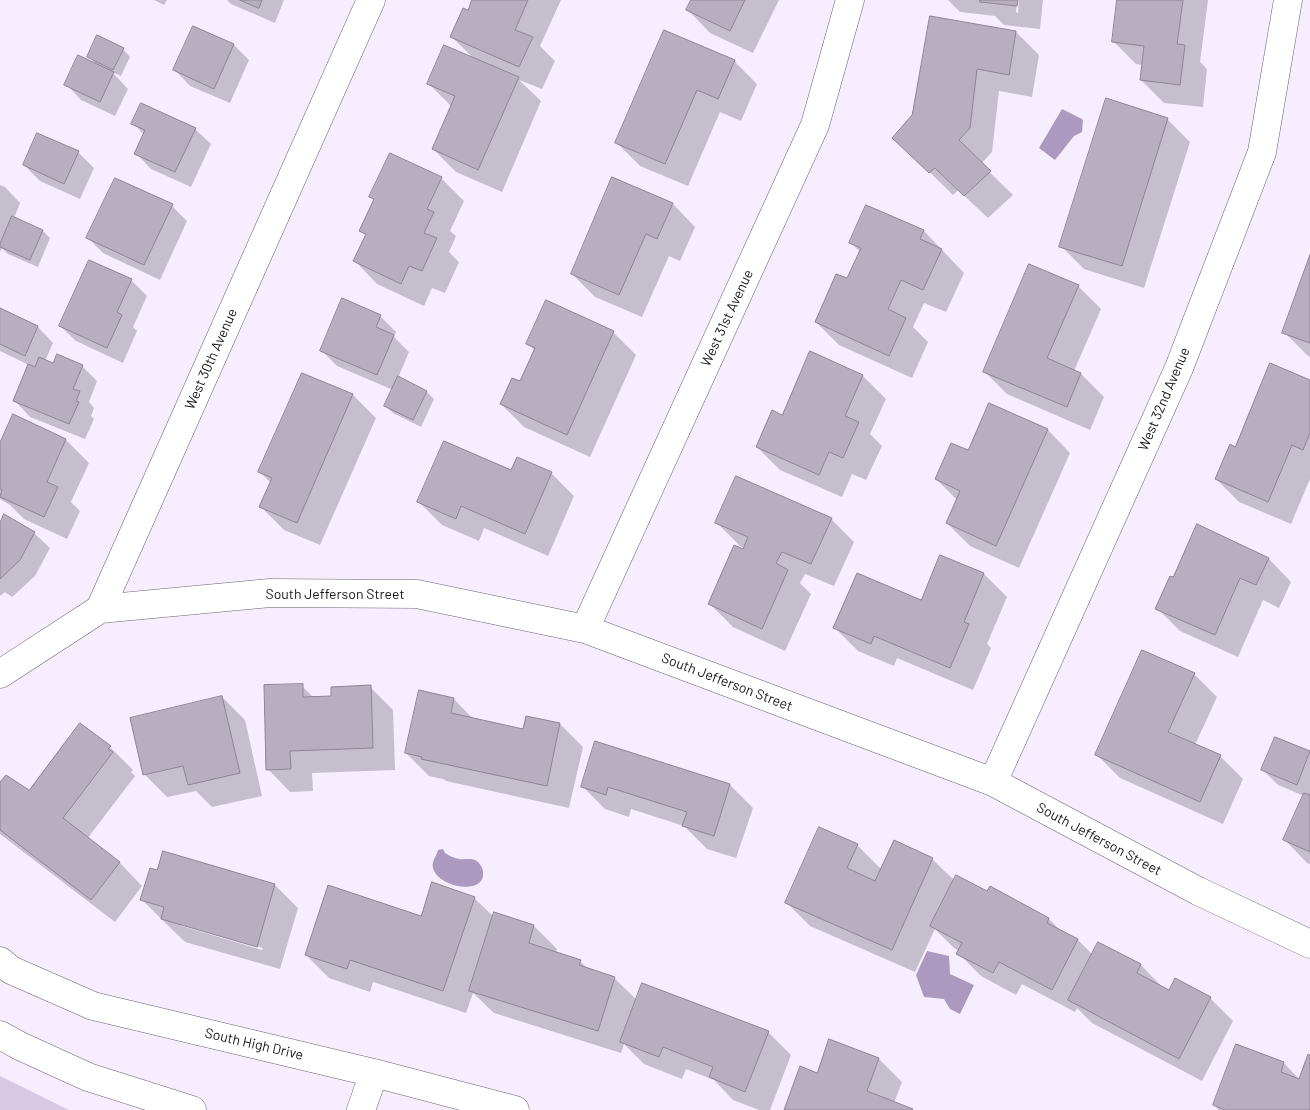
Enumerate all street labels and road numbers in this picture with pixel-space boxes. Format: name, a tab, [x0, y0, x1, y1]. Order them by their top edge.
street label: West 31st Avenue	[697, 267, 757, 369]
street label: West 30th Avenue	[181, 306, 241, 412]
street label: West 32nd Avenue	[1135, 345, 1193, 453]
street label: South Jefferson Street	[266, 586, 404, 602]
street label: South Jefferson Street	[659, 649, 795, 715]
street label: South Jefferson Street	[1034, 799, 1164, 879]
street label: South High Drive	[203, 1025, 305, 1063]

